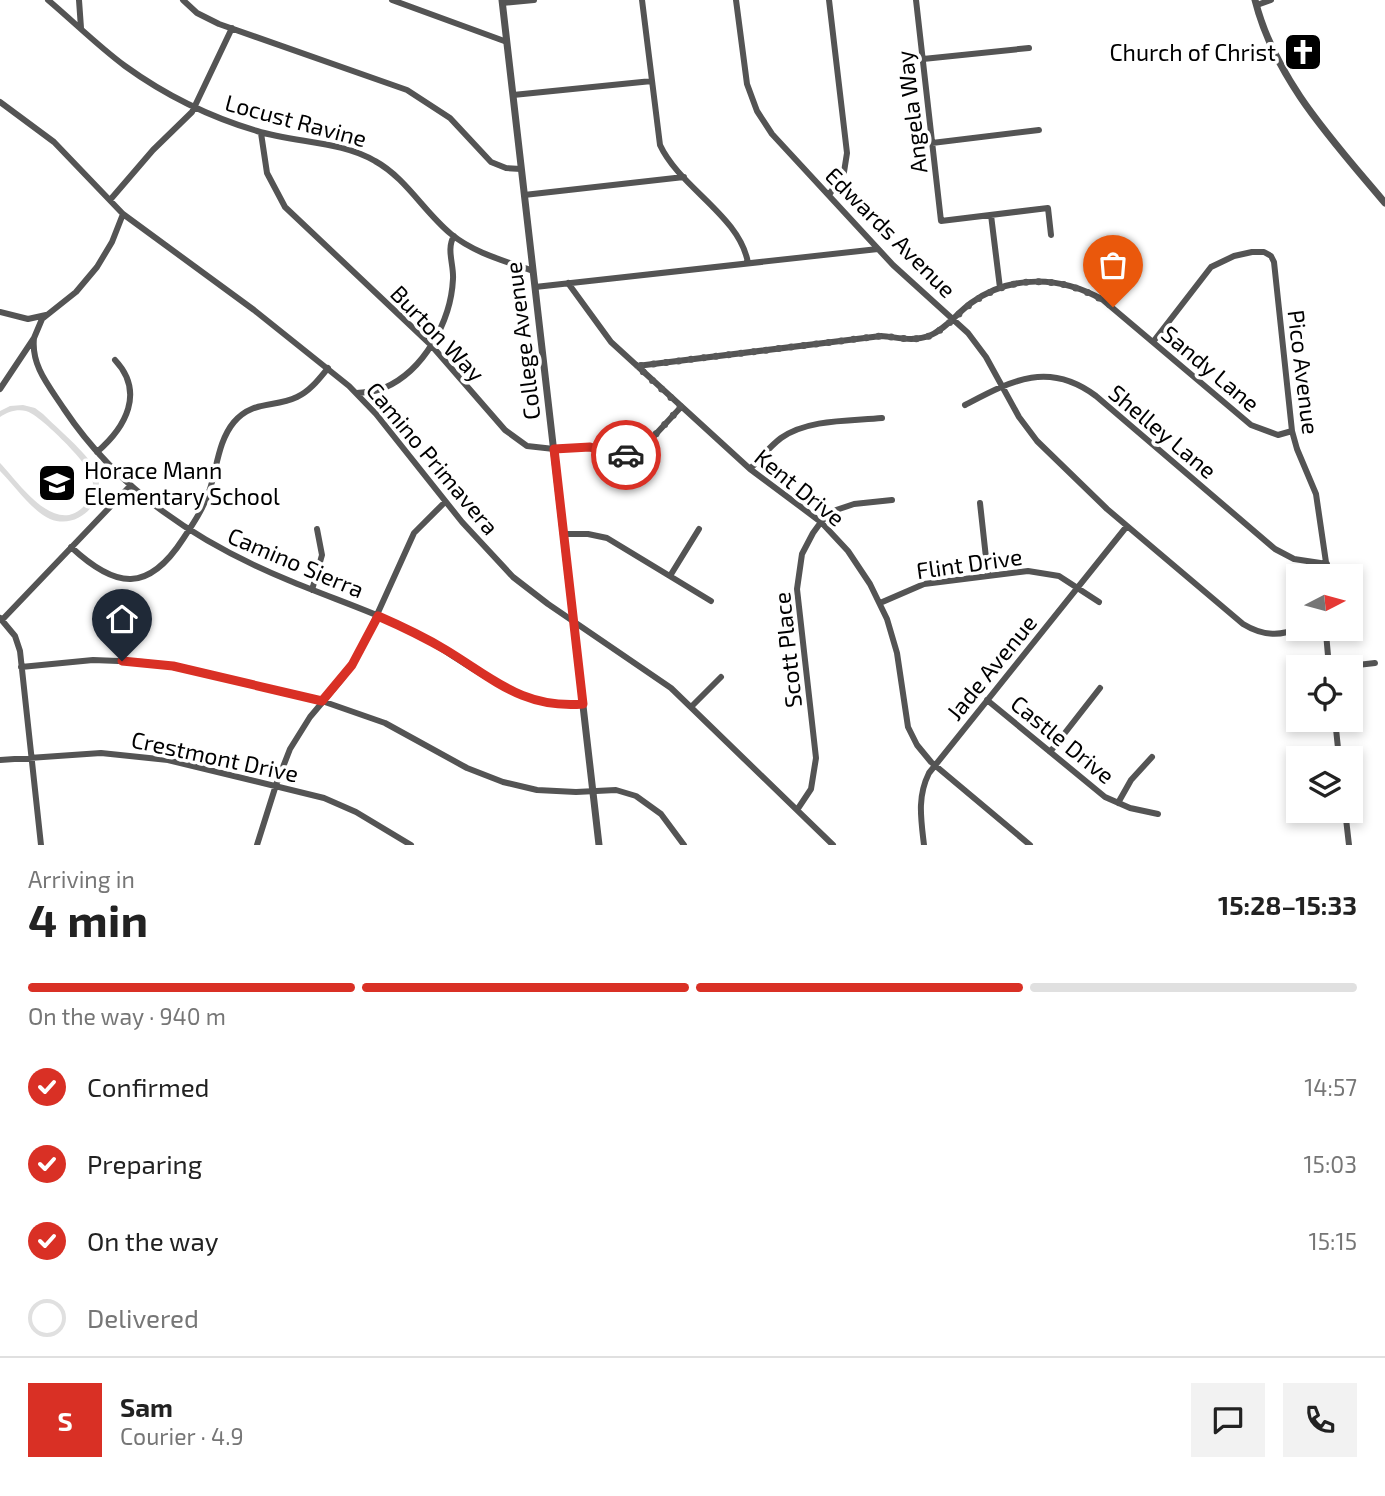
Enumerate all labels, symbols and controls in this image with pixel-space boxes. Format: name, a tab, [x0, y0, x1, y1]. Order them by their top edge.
church icon: Church of Christ	[1282, 31, 1324, 73]
place label: Church of Christ	[1109, 38, 1276, 66]
street label: Angela Way	[890, 49, 932, 175]
street label: Locust Ravine	[222, 88, 370, 152]
street label: Edwards Avenue	[820, 161, 962, 303]
pin	[1083, 235, 1143, 307]
icon: bag	[1094, 246, 1132, 284]
street label: College Avenue	[498, 260, 546, 422]
street label: Burton Way	[385, 279, 491, 387]
street label: Pico Avenue	[1282, 308, 1326, 436]
street label: Sandy Lane	[1156, 319, 1266, 417]
street label: Camino Primavera	[361, 376, 505, 540]
street label: Shelley Lane	[1104, 378, 1222, 484]
courier	[591, 420, 661, 490]
icon: car	[607, 436, 645, 474]
street label: Kent Drive	[749, 442, 851, 532]
place label: Horace Mann Elementary School	[84, 456, 280, 510]
school or university icon: Horace Mann Elementary School	[36, 462, 78, 504]
street label: Camino Sierra	[224, 521, 368, 603]
street label: Flint Drive	[914, 542, 1024, 584]
north arrow	[1286, 564, 1363, 640]
map controls	[1286, 564, 1363, 823]
pin	[92, 589, 152, 661]
street label: Scott Place	[767, 591, 807, 709]
icon: home	[103, 600, 141, 638]
street label: Jade Avenue	[940, 609, 1042, 725]
button: locate	[1286, 655, 1363, 732]
street label: Castle Drive	[1006, 689, 1120, 789]
street label: Crestmont Drive	[129, 725, 301, 787]
button: layers	[1286, 746, 1363, 823]
text: Arriving in	[28, 865, 135, 893]
text: 15:28–15:33	[1218, 889, 1357, 920]
text: 4 min	[28, 891, 148, 946]
text: On the way · 940 m	[28, 1002, 226, 1030]
icon: check	[28, 1068, 66, 1106]
text: Confirmed	[87, 1071, 210, 1102]
text: 14:57	[1304, 1073, 1357, 1101]
icon: check	[28, 1145, 66, 1183]
text: Preparing	[87, 1148, 202, 1179]
text: 15:03	[1303, 1150, 1357, 1178]
icon: check	[28, 1222, 66, 1260]
text: On the way	[87, 1225, 218, 1256]
text: 15:15	[1309, 1227, 1357, 1255]
text: Delivered	[87, 1302, 199, 1333]
button: chat	[1191, 1383, 1265, 1457]
button: phone	[1283, 1383, 1357, 1457]
text: Sam	[120, 1391, 173, 1422]
text: S	[57, 1405, 73, 1436]
text: Courier · 4.9	[120, 1422, 244, 1450]

